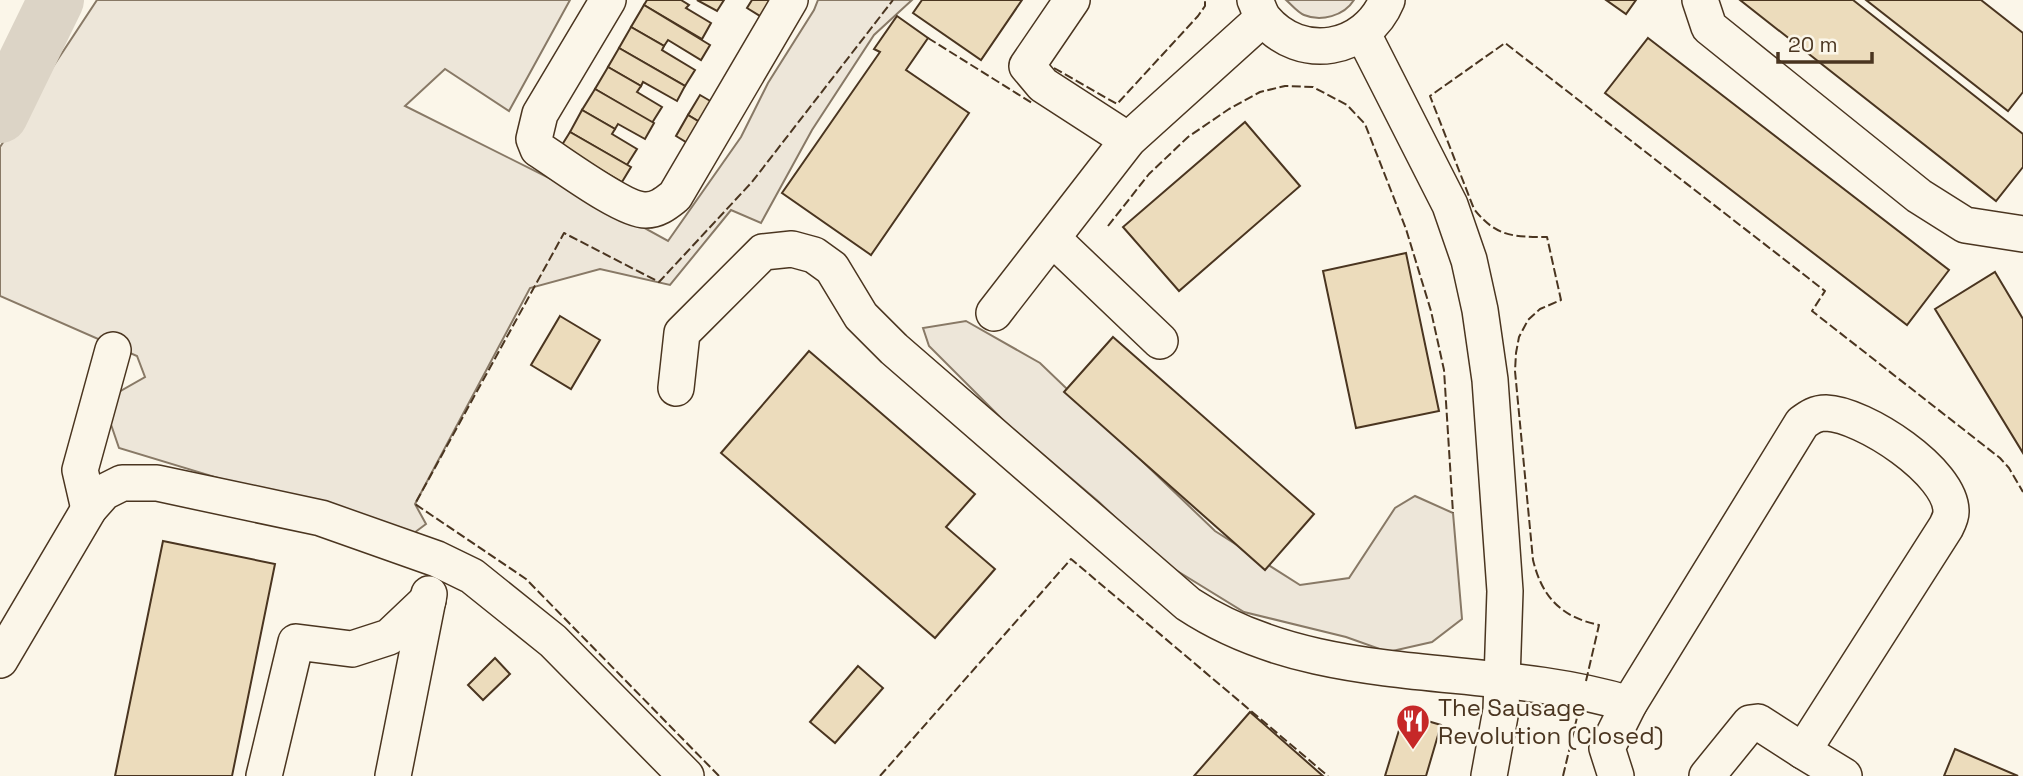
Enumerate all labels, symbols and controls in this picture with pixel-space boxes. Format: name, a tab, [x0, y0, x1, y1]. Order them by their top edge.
scale bar	[1778, 21, 1872, 65]
text: 20 m	[1788, 31, 1838, 58]
place label: The Sausage Revolution (Closed)	[1438, 692, 1664, 751]
restaurant icon: The Sausage Revolution (Closed)	[1394, 702, 1432, 751]

